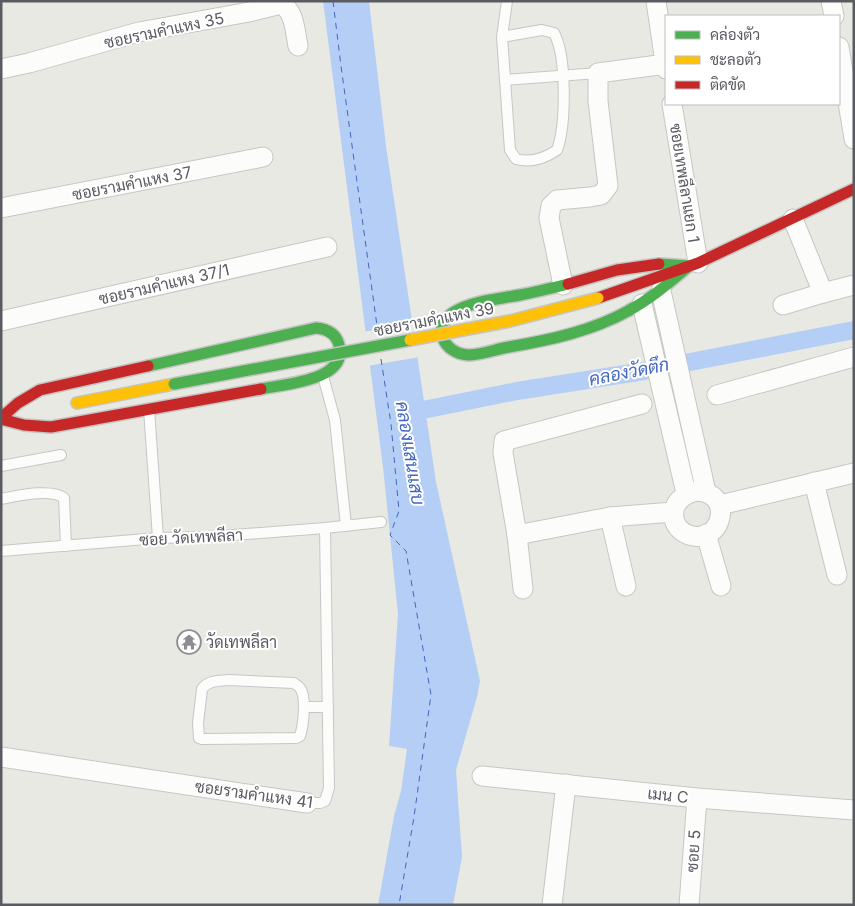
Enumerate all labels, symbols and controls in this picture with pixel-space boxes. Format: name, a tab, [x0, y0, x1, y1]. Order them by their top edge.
street label: ซอยรามคำแหง 35	[102, 8, 226, 52]
legend	[665, 15, 840, 105]
text: คล่องตัว	[710, 25, 760, 44]
text: ชะลอตัว	[710, 50, 761, 69]
text: ติดขัด	[710, 75, 746, 94]
street label: ซอยเทพลีลาแยก 1	[666, 122, 705, 244]
street label: ซอยรามคำแหง 37	[71, 162, 193, 204]
street label: ซอยรามคำแหง 37/1	[97, 259, 231, 309]
street label: ซอยรามคำแหง 39	[372, 298, 496, 340]
water label: คลองวัดตึก	[587, 352, 671, 390]
water label: คลองแสนแสบ	[392, 400, 429, 507]
street label: ซอย วัดเทพลีลา	[139, 523, 243, 550]
temple icon: วัดเทพลีลา	[176, 629, 202, 655]
place label: วัดเทพลีลา	[206, 631, 277, 652]
street label: ซอยรามคำแหง 41	[194, 776, 314, 812]
street label: เมน C	[646, 783, 690, 807]
street label: ซอย 5	[682, 829, 704, 873]

